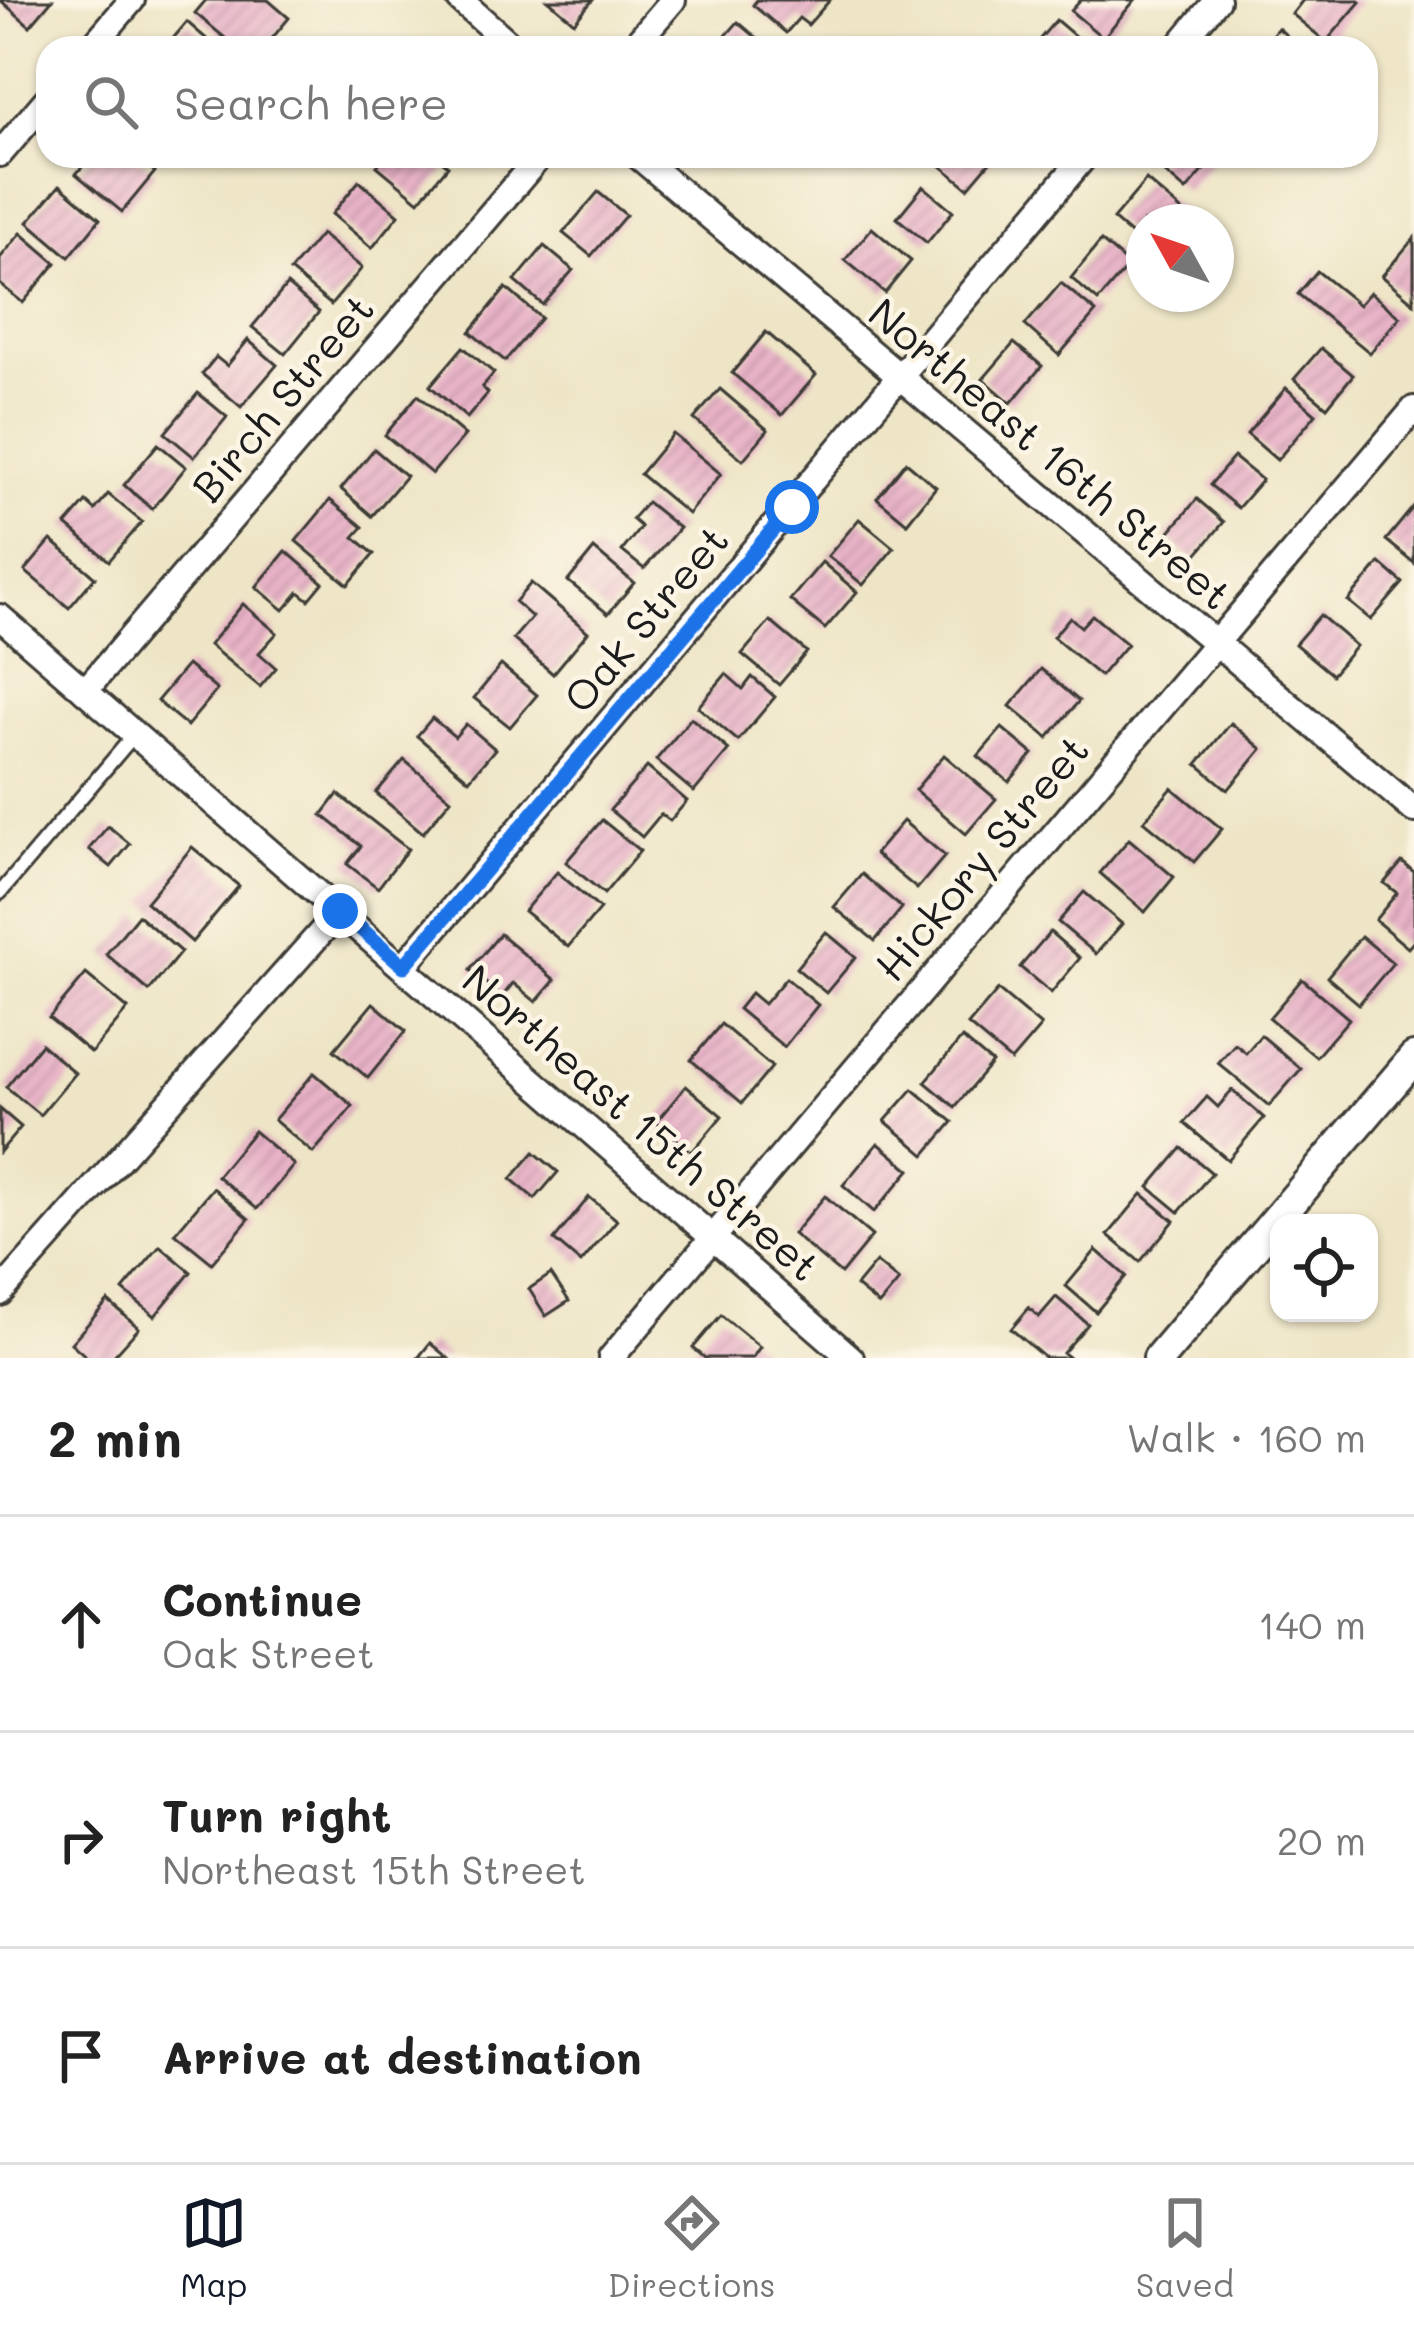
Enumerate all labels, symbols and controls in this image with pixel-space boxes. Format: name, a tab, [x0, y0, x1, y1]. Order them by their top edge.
search box	[36, 36, 1378, 168]
icon: search	[78, 69, 144, 135]
text: Search here	[174, 73, 448, 131]
north arrow	[1126, 204, 1234, 312]
street label: Birch Street	[179, 281, 385, 513]
street label: Northeast 16th Street	[858, 285, 1244, 621]
route start	[765, 480, 819, 534]
street label: Oak Street	[550, 513, 739, 723]
street label: Hickory Street	[862, 723, 1100, 991]
route end	[313, 884, 367, 938]
street label: Northeast 15th Street	[452, 951, 832, 1292]
map controls	[1270, 1214, 1378, 1322]
button: locate	[1270, 1214, 1378, 1322]
text: 2 min	[48, 1403, 182, 1470]
text: Walk · 160 m	[1126, 1411, 1366, 1462]
text: Continue	[162, 1569, 362, 1627]
icon: ahead	[48, 1591, 114, 1657]
text: 140 m	[1258, 1598, 1366, 1649]
text: Oak Street	[162, 1627, 375, 1678]
text: Turn right	[162, 1785, 391, 1843]
icon: right	[48, 1807, 114, 1873]
text: 20 m	[1277, 1814, 1366, 1865]
text: Northeast 15th Street	[162, 1843, 586, 1894]
icon: arrive	[48, 2023, 114, 2089]
text: Arrive at destination	[162, 2027, 642, 2085]
tab: Map	[180, 2190, 247, 2305]
tab: Directions	[608, 2190, 775, 2305]
tab: Saved	[1136, 2190, 1234, 2305]

